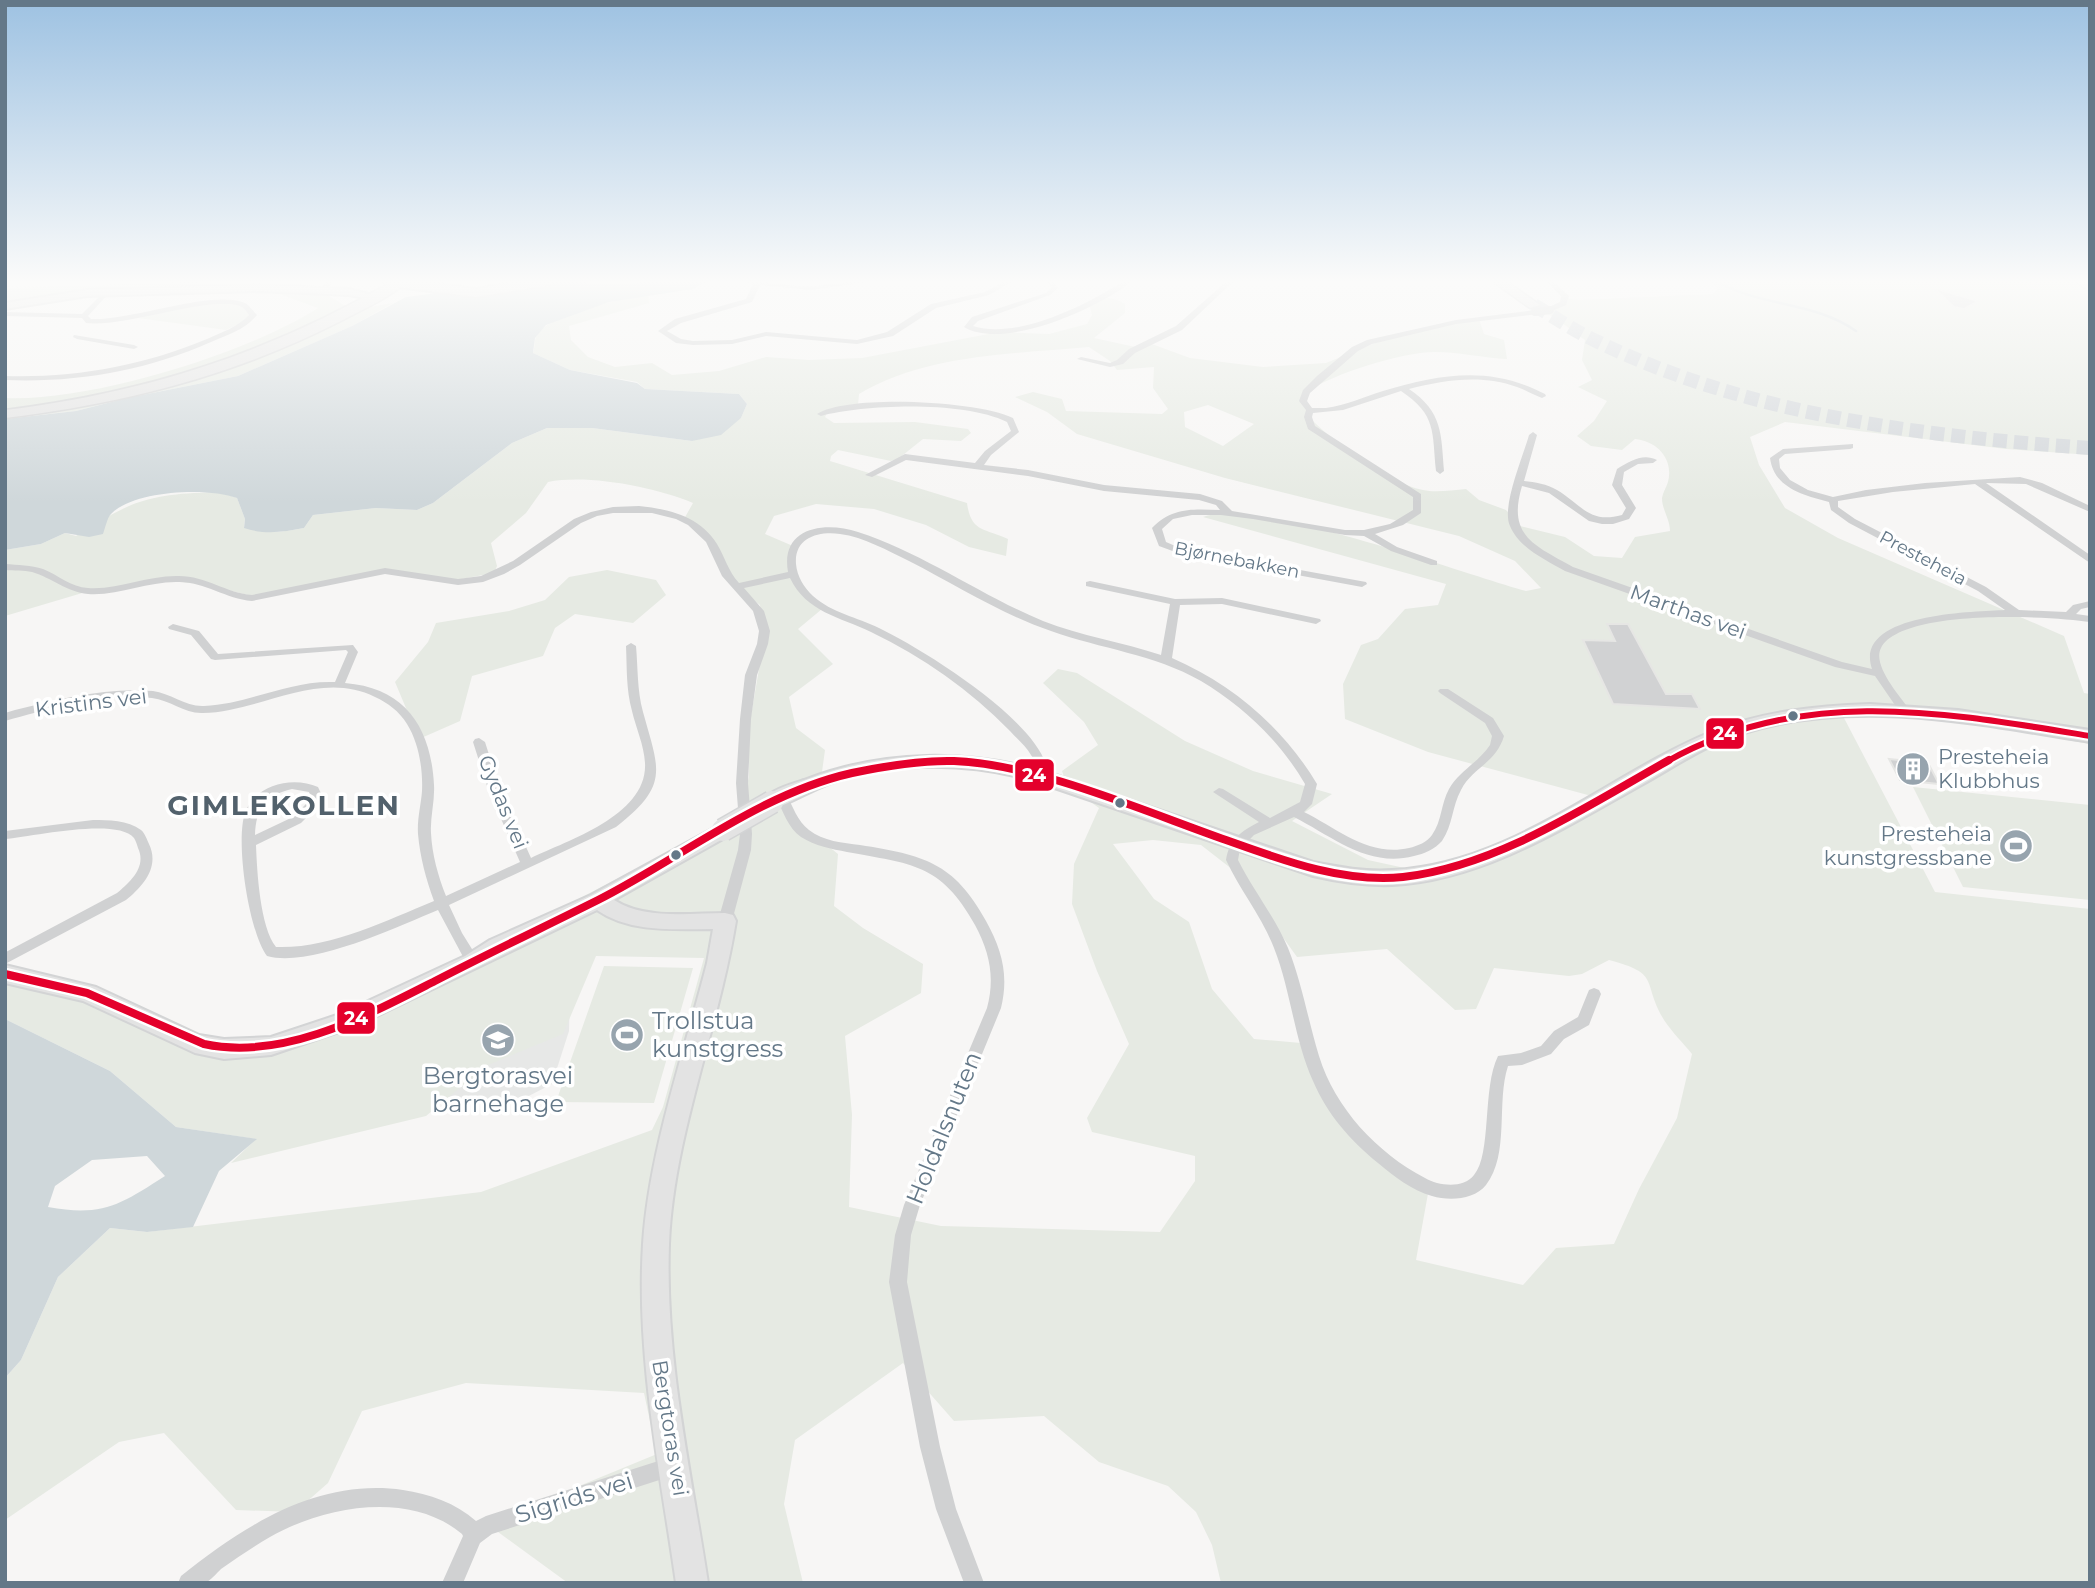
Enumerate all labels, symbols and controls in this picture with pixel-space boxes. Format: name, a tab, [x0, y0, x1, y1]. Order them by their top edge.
street label: Presteheia	[1876, 526, 1970, 590]
street label: Bjørnebakken	[1173, 537, 1301, 583]
street label: Marthas vei	[1627, 579, 1750, 644]
street label: Kristins vei	[34, 683, 148, 722]
unlabelled marker	[1786, 709, 1800, 723]
line badge: 24	[1705, 717, 1745, 750]
text: 24	[1713, 722, 1737, 745]
place label: Presteheia Klubbhus	[1938, 744, 2049, 793]
building icon: Presteheia Klubbhus	[1894, 750, 1932, 788]
street label: Gydas vei	[473, 751, 534, 852]
line badge: 24	[1014, 758, 1055, 792]
text: 24	[1022, 764, 1046, 787]
district label: GIMLEKOLLEN	[167, 788, 401, 822]
unlabelled marker	[1113, 796, 1127, 810]
place label: Presteheia kunstgressbane	[1824, 821, 1992, 870]
sports icon: Presteheia kunstgressbane	[1997, 827, 2035, 865]
unlabelled marker	[669, 848, 683, 862]
line badge: 24	[336, 1001, 376, 1035]
place label: Trollstua kunstgress	[652, 1006, 783, 1063]
text: 24	[344, 1007, 368, 1030]
sports icon: Trollstua kunstgress	[608, 1016, 646, 1054]
school or university icon: Bergtorasvei barnehage	[479, 1021, 517, 1059]
street label: Holdalsnuten	[900, 1047, 987, 1208]
place label: Bergtorasvei barnehage	[423, 1061, 573, 1118]
street label: Bergtoras vei	[647, 1358, 694, 1498]
street label: Sigrids vei	[512, 1466, 636, 1529]

